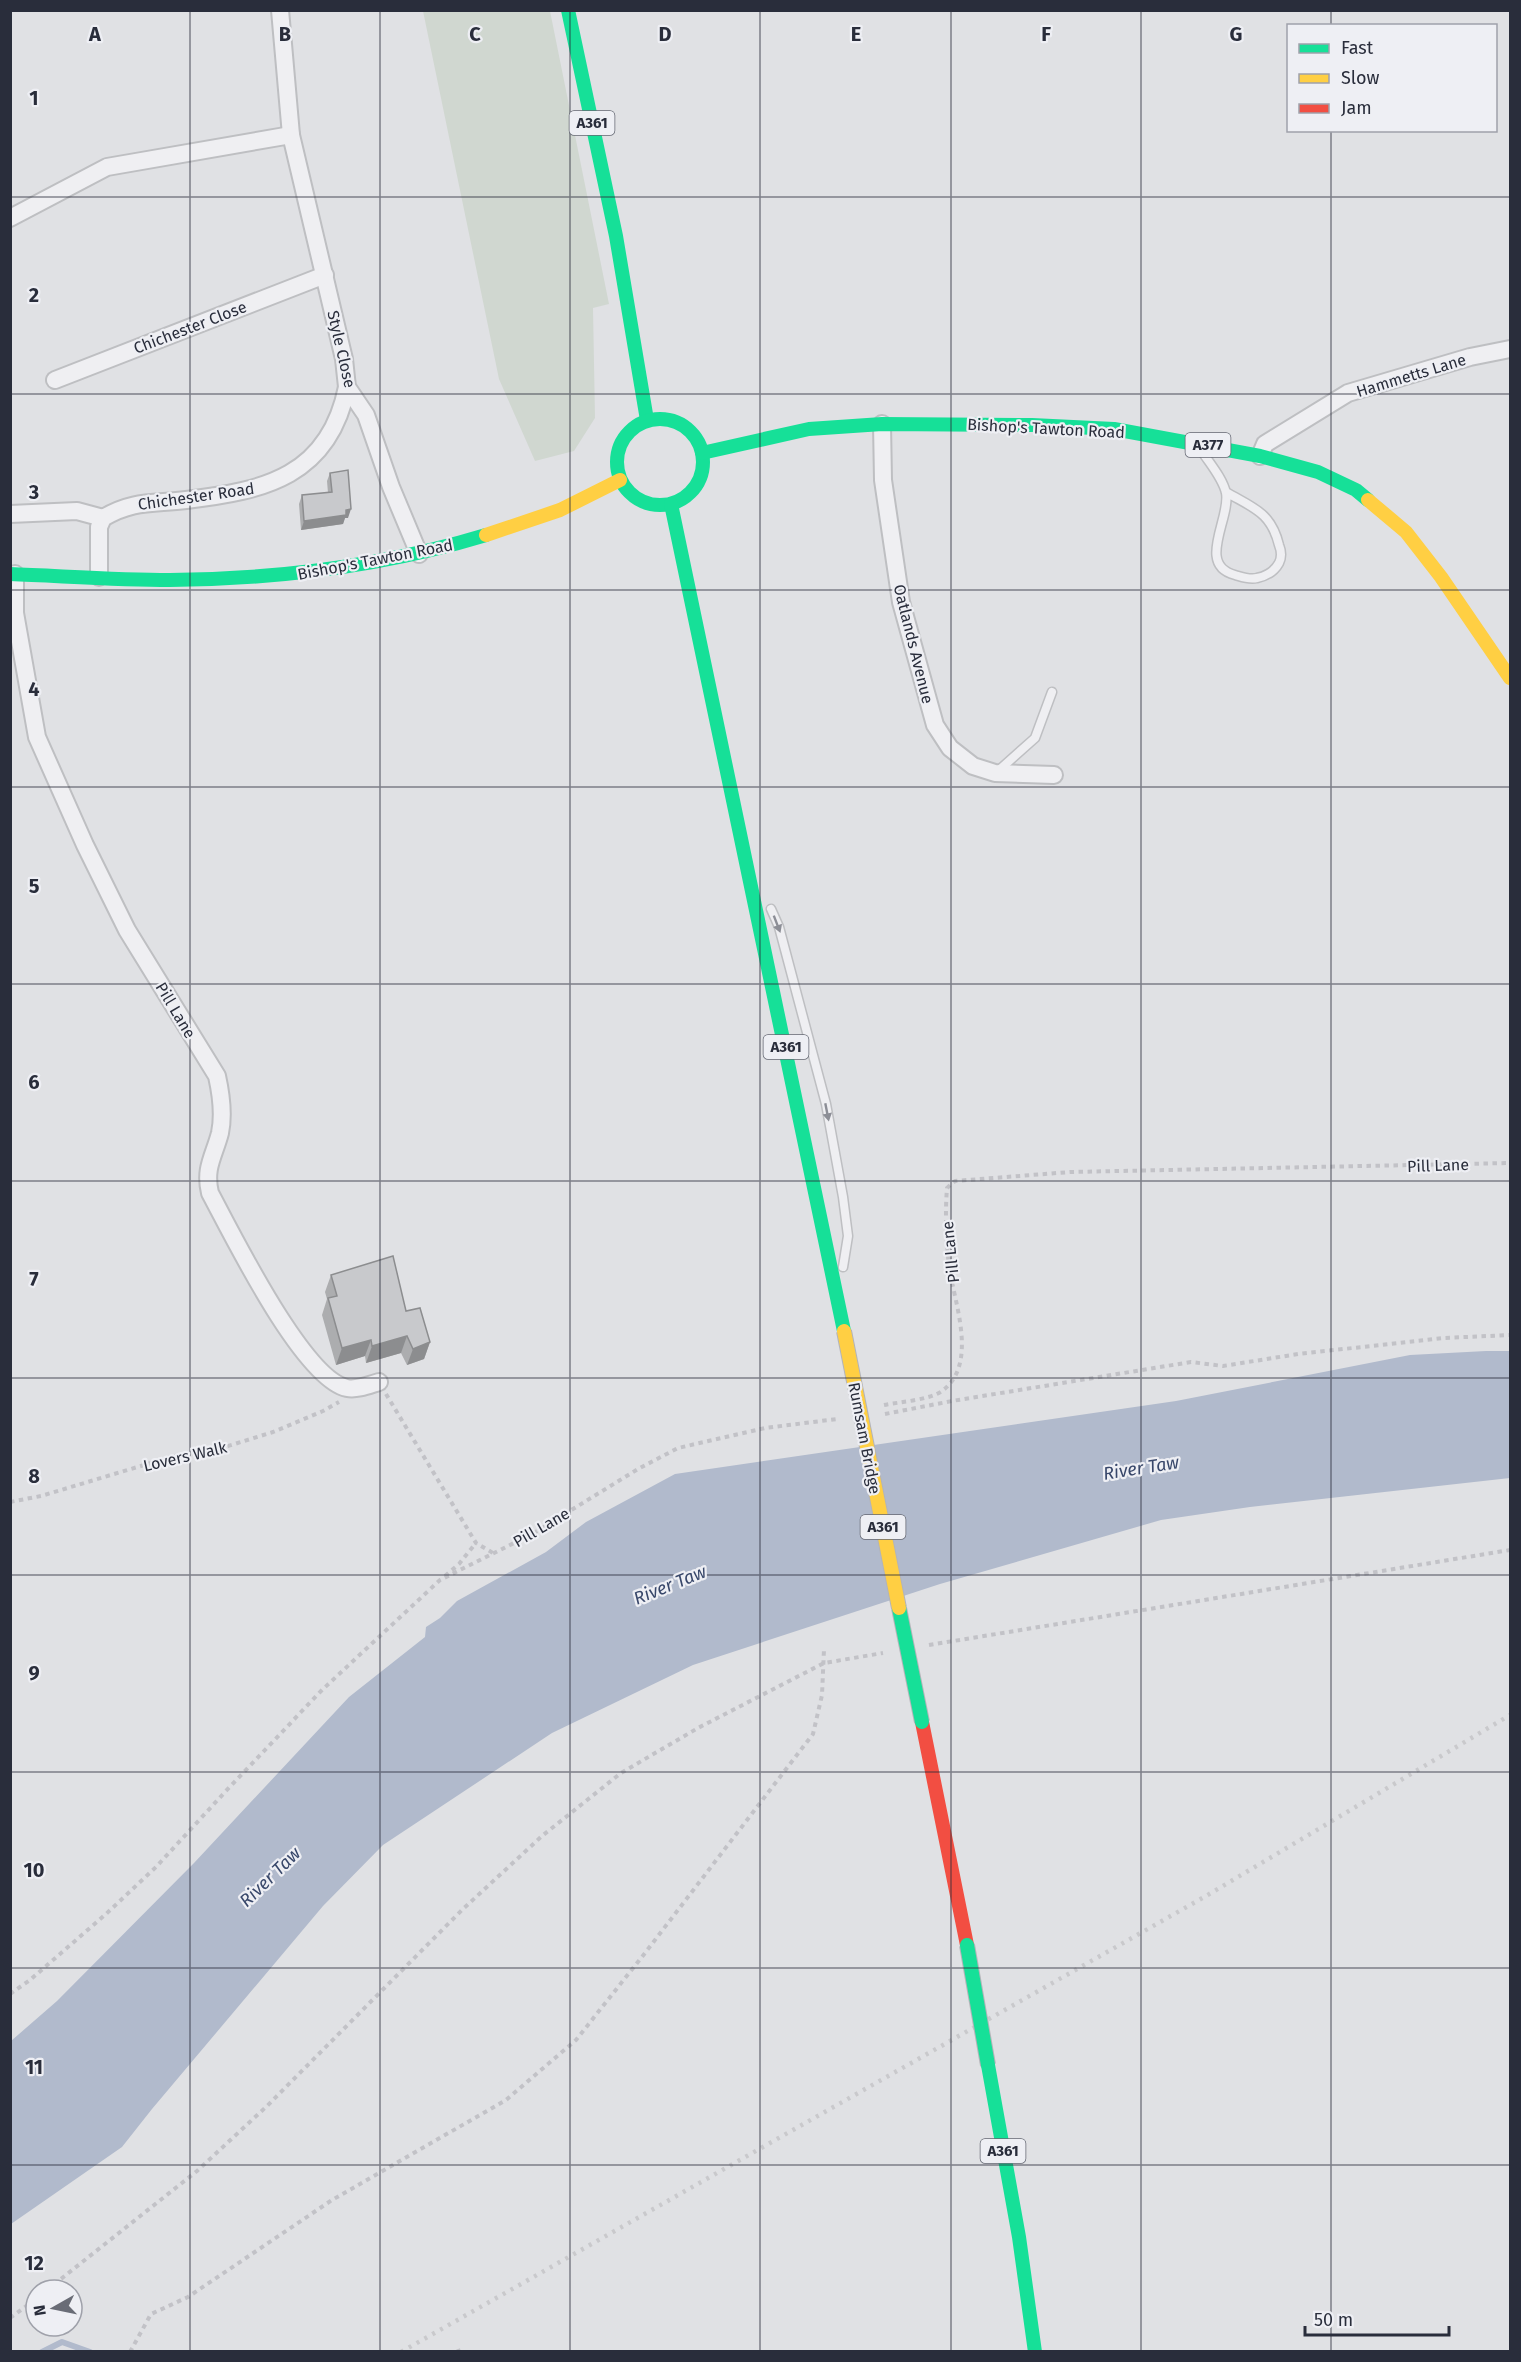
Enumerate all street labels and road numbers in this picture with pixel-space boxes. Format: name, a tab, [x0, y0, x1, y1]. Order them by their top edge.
road number: A361	[570, 111, 614, 135]
street label: Chichester Close	[131, 297, 249, 358]
street label: Style Close	[323, 309, 360, 390]
street label: Hammetts Lane	[1354, 350, 1468, 401]
street label: Bishop's Tawton Road	[967, 415, 1125, 442]
road number: A377	[1186, 433, 1230, 457]
street label: Chichester Road	[137, 479, 256, 514]
street label: Bishop's Tawton Road	[296, 535, 454, 584]
street label: Oatlands Avenue	[890, 582, 938, 706]
street label: Pill Lane	[151, 979, 200, 1042]
road number: A361	[764, 1035, 808, 1059]
street label: Pill Lane	[1407, 1155, 1469, 1176]
street label: Pill Lane	[938, 1220, 963, 1284]
street label: Rumsam Bridge	[844, 1381, 885, 1496]
street label: Lovers Walk	[141, 1437, 230, 1475]
street label: Pill Lane	[510, 1504, 573, 1551]
road number: A361	[860, 1515, 906, 1539]
road number: A361	[980, 2139, 1026, 2163]

